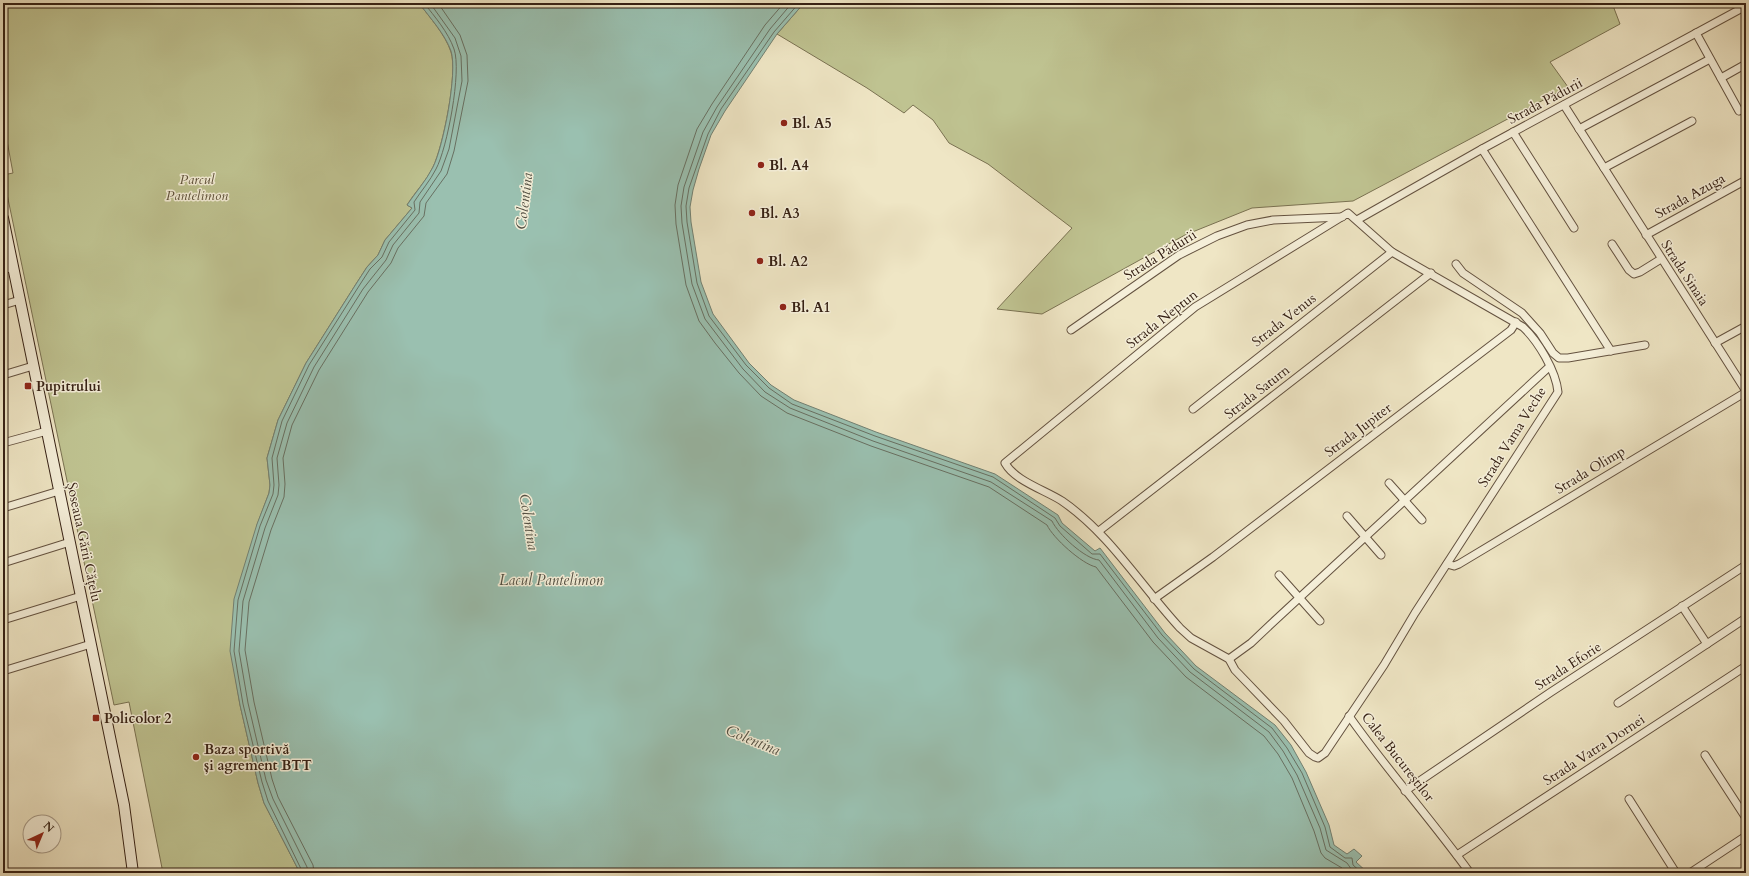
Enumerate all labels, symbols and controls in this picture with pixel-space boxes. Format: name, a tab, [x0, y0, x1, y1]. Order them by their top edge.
street label: Strada Pădurii	[1504, 73, 1586, 129]
place label: Bl. A5	[792, 114, 832, 133]
marker: Bl. A5	[779, 118, 789, 128]
place label: Bl. A4	[769, 156, 809, 175]
marker: Bl. A4	[756, 160, 766, 170]
street label: Strada Azuga	[1651, 169, 1729, 223]
park label: Parcul Pantelimon	[166, 170, 228, 205]
water label: Colentina	[511, 171, 537, 231]
place label: Bl. A3	[760, 204, 800, 223]
marker: Bl. A3	[747, 208, 757, 218]
street label: Strada Pădurii	[1120, 225, 1200, 285]
street label: Strada Sinaia	[1657, 236, 1713, 310]
place label: Bl. A2	[768, 252, 808, 271]
marker: Bl. A2	[755, 256, 765, 266]
street label: Strada Neptun	[1122, 285, 1202, 353]
street label: Strada Venus	[1248, 289, 1320, 351]
place label: Bl. A1	[791, 298, 831, 317]
marker: Bl. A1	[778, 302, 788, 312]
street label: Strada Saturn	[1220, 360, 1294, 424]
place label: Pupitrului	[36, 377, 102, 396]
marker: Pupitrului	[23, 381, 33, 391]
street label: Strada Vama Veche	[1473, 383, 1551, 491]
street label: Strada Jupiter	[1321, 398, 1396, 462]
street label: Strada Olimp	[1551, 442, 1629, 498]
street label: Șoseaua Gării Cățelu	[62, 481, 106, 604]
water label: Colentina	[515, 492, 543, 552]
water label: Lacul Pantelimon	[499, 570, 604, 590]
street label: Strada Eforie	[1531, 637, 1605, 695]
street label: Calea Bucureștilor	[1357, 708, 1439, 806]
place label: Policolor 2	[104, 709, 172, 728]
street label: Strada Vatra Dornei	[1539, 710, 1649, 790]
marker: Policolor 2	[91, 713, 101, 723]
water label: Colentina	[723, 720, 783, 760]
place label: Baza sportivă și agrement BTT	[204, 740, 312, 775]
marker: Baza sportivă și agrement BTT	[191, 752, 201, 762]
north arrow	[22, 814, 62, 854]
text: N	[40, 818, 58, 836]

